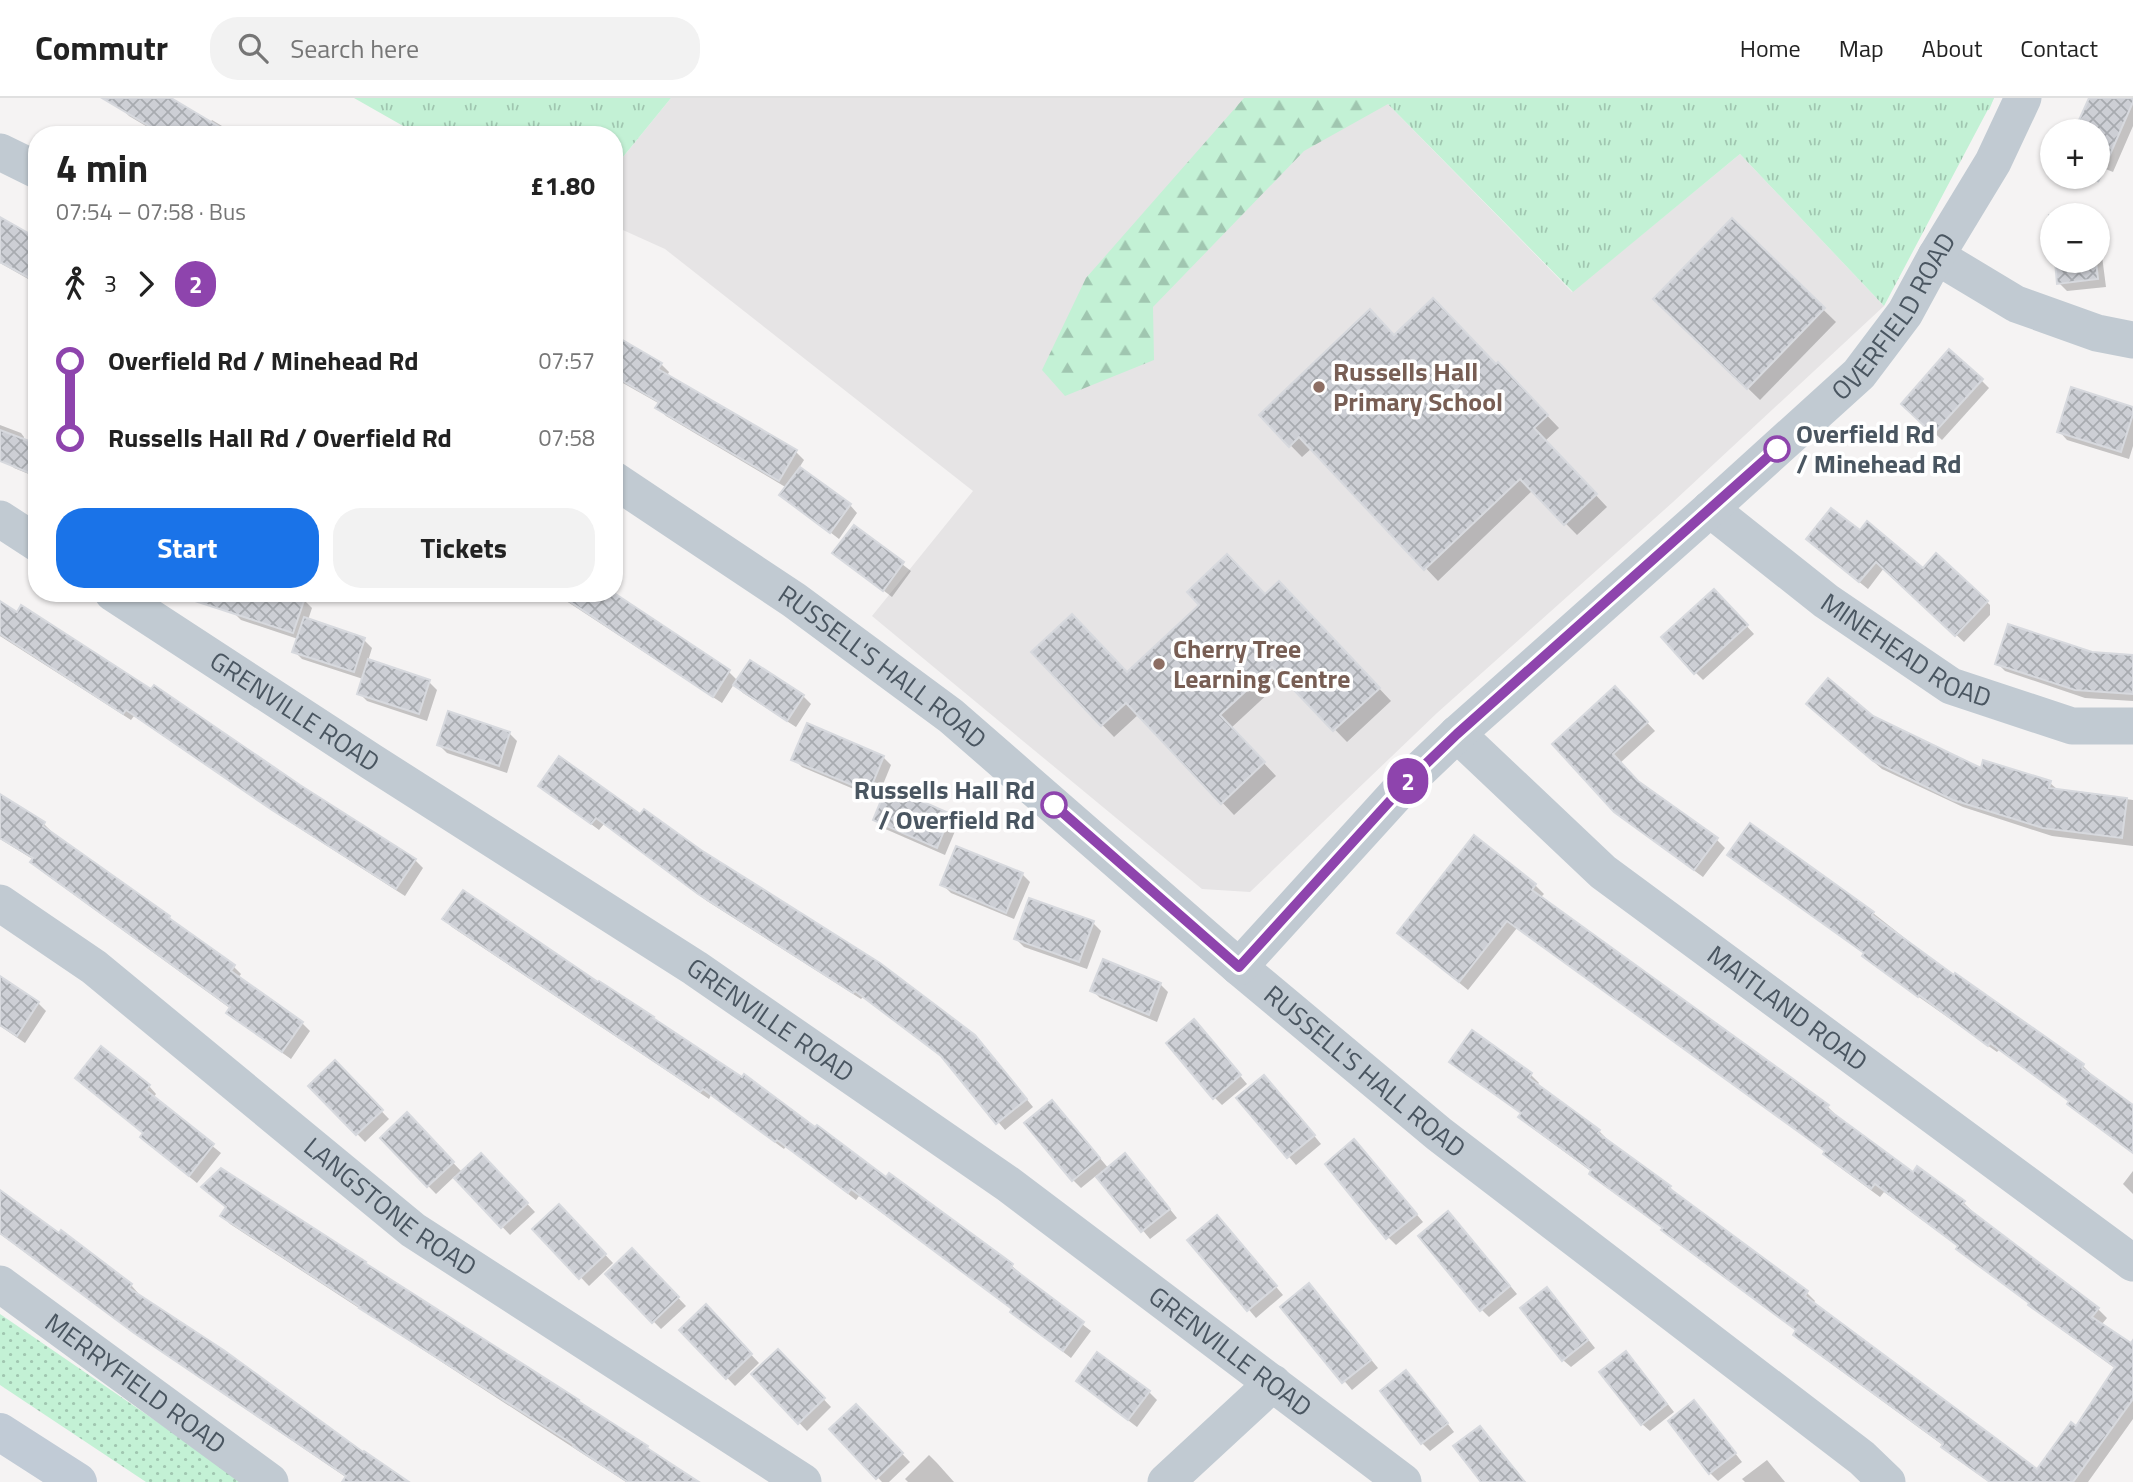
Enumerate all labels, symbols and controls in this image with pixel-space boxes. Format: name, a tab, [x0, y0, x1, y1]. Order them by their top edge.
search box	[210, 17, 700, 80]
text: Commutr	[35, 23, 168, 73]
icon: search	[234, 29, 272, 67]
text: Search here	[290, 29, 419, 68]
text: Home	[1740, 30, 1801, 66]
text: Map	[1839, 30, 1884, 66]
text: About	[1922, 30, 1982, 66]
text: Contact	[2020, 30, 2098, 66]
map controls	[2040, 119, 2110, 273]
button: +	[2040, 119, 2110, 189]
text: 4 min	[56, 139, 148, 197]
text: £1.80	[530, 166, 595, 205]
text: 07:54 – 07:58 · Bus	[56, 194, 246, 229]
button: −	[2040, 203, 2110, 273]
street label: OVERFIELD ROAD	[1822, 225, 1965, 409]
icon: walk	[56, 265, 94, 303]
icon: forward	[127, 265, 165, 303]
text: 3	[104, 266, 117, 301]
text: 2	[189, 266, 202, 302]
text: Overfield Rd / Minehead Rd	[108, 341, 418, 380]
text: 07:57	[538, 343, 595, 378]
place label: Russells Hall Primary School	[1333, 352, 1503, 421]
marker: Russells Hall Primary School	[1311, 379, 1327, 395]
place label: Overfield Rd / Minehead Rd	[1796, 414, 1962, 483]
text: Russells Hall Rd / Overfield Rd	[108, 418, 452, 457]
text: 07:58	[538, 420, 595, 455]
marker: Overfield Rd / Minehead Rd	[1764, 436, 1790, 462]
button: Start	[56, 508, 319, 588]
button: Tickets	[333, 508, 595, 588]
street label: RUSSELL'S HALL ROAD	[771, 575, 995, 758]
street label: MINEHEAD ROAD	[1813, 583, 1997, 717]
place label: Cherry Tree Learning Centre	[1173, 629, 1351, 698]
street label: GRENVILLE ROAD	[202, 641, 388, 781]
marker: Cherry Tree Learning Centre	[1151, 656, 1167, 672]
line badge: 2	[1385, 758, 1431, 804]
text: 2	[1401, 763, 1415, 799]
place label: Russells Hall Rd / Overfield Rd	[854, 770, 1035, 839]
marker: Russells Hall Rd / Overfield Rd	[1041, 792, 1067, 818]
street label: MAITLAND ROAD	[1699, 935, 1876, 1080]
street label: GRENVILLE ROAD	[679, 948, 862, 1091]
street label: RUSSELL'S HALL ROAD	[1256, 976, 1474, 1167]
street label: LANGSTONE ROAD	[296, 1128, 485, 1285]
street label: GRENVILLE ROAD	[1141, 1277, 1320, 1426]
street label: MERRYFIELD ROAD	[37, 1303, 235, 1463]

